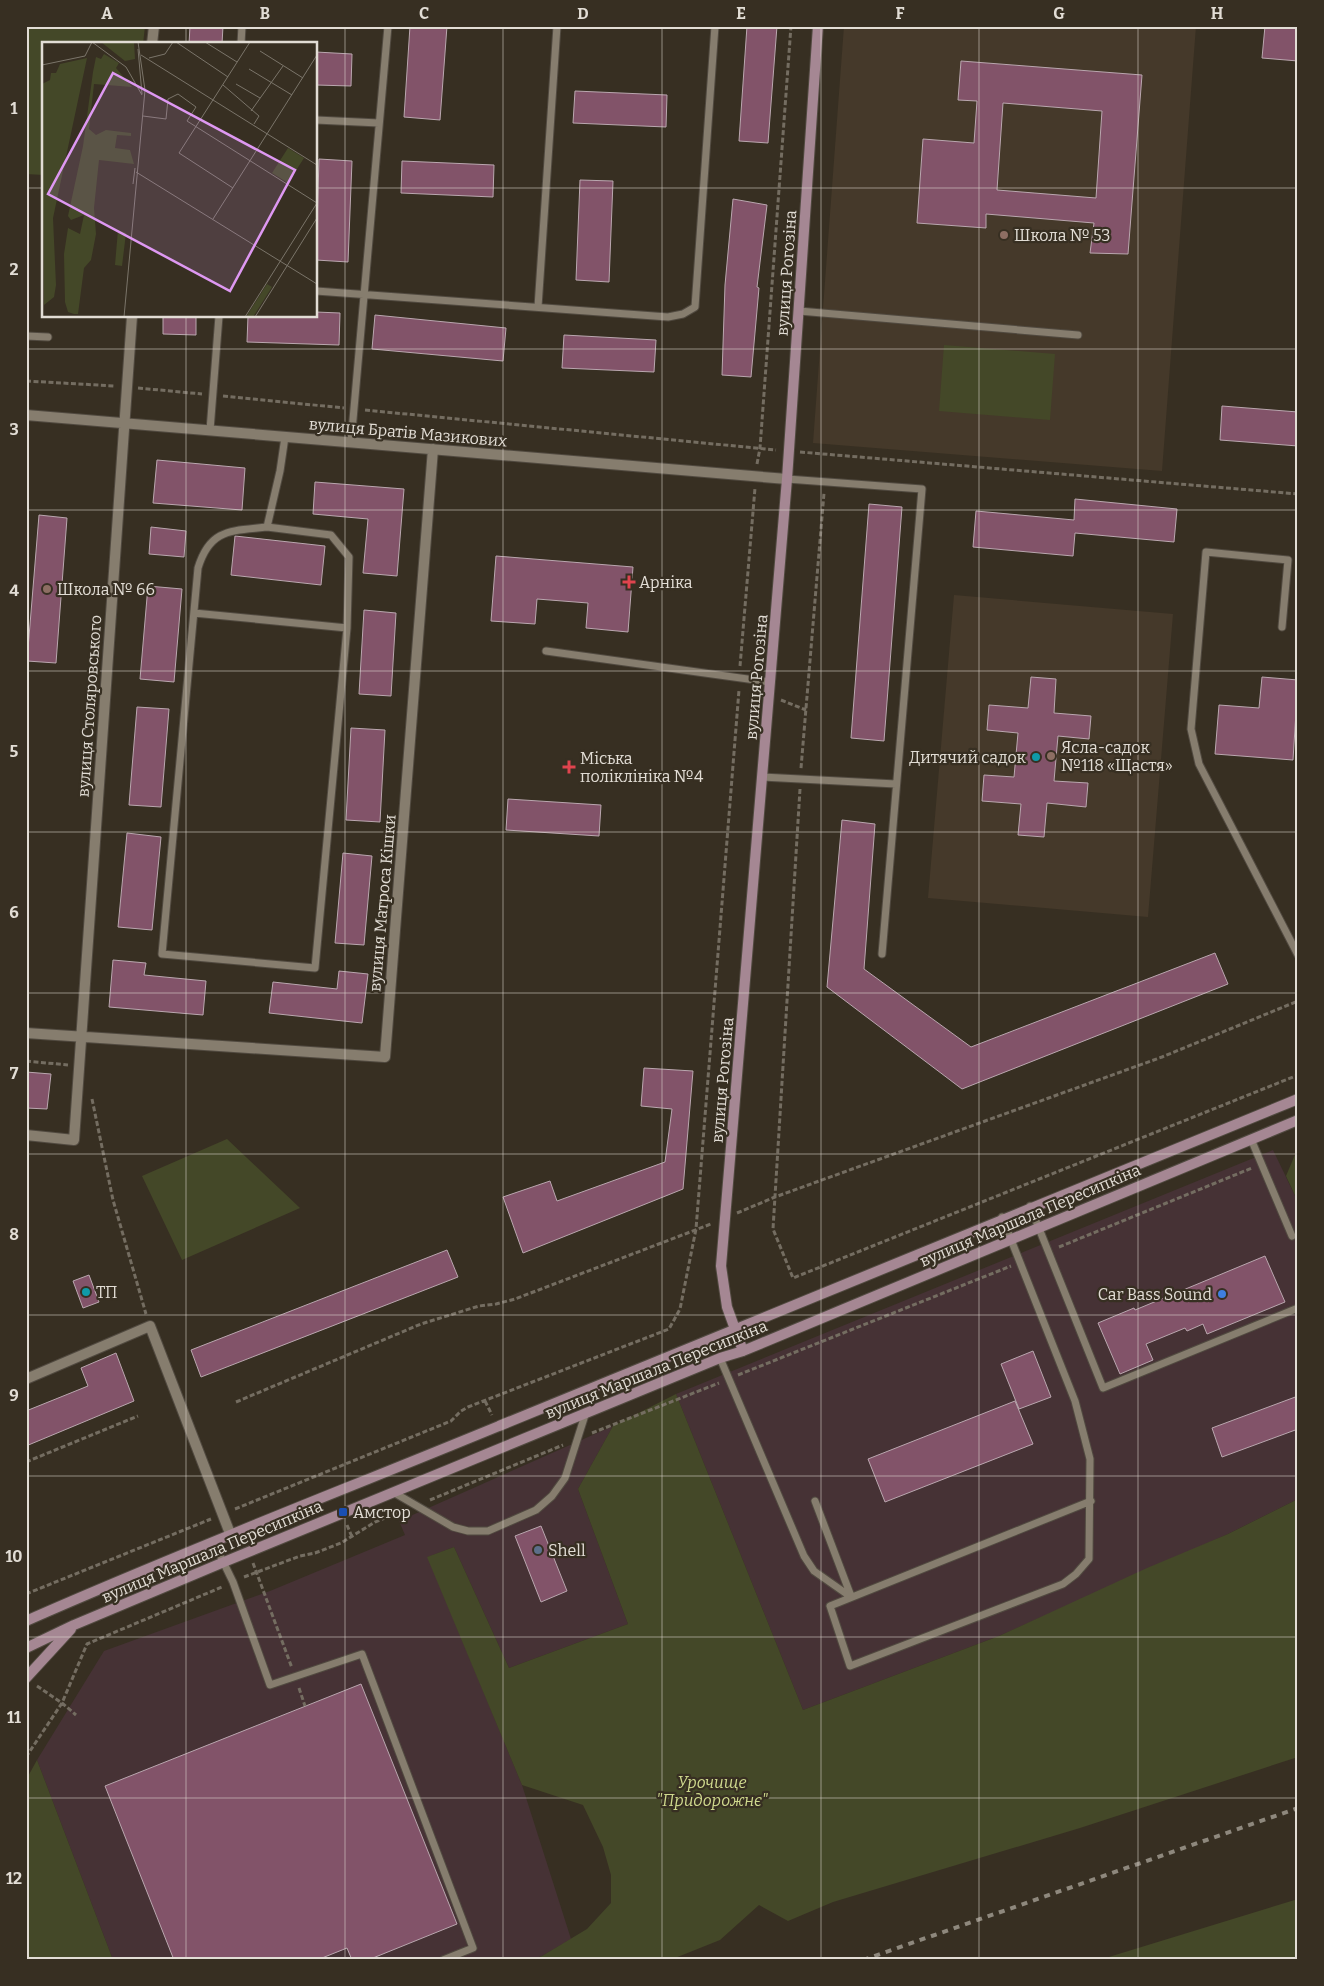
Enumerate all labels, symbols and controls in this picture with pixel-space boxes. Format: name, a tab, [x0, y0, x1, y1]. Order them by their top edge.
text: A	[101, 4, 113, 23]
text: B	[260, 4, 270, 23]
text: C	[419, 4, 429, 23]
text: D	[577, 4, 589, 23]
text: E	[736, 4, 746, 23]
text: F	[896, 4, 905, 23]
text: G	[1053, 4, 1065, 23]
text: H	[1211, 4, 1224, 23]
inset map	[42, 42, 318, 318]
text: 1	[11, 99, 18, 118]
street label: вулиця Рогозіна	[773, 209, 800, 337]
place label: Школа № 53	[1014, 226, 1110, 245]
marker: Школа № 53	[998, 229, 1010, 241]
text: 2	[9, 260, 19, 279]
street label: вулиця Братів Мазикових	[308, 414, 508, 451]
text: 3	[9, 420, 19, 439]
place label: Арніка	[639, 573, 693, 592]
marker: Арніка	[623, 576, 635, 588]
place label: Школа № 66	[57, 580, 155, 599]
text: 4	[9, 581, 19, 600]
marker: Школа № 66	[41, 583, 53, 595]
street label: вулиця Рогозіна	[742, 613, 771, 741]
street label: вулиця Столяровського	[74, 614, 105, 798]
place label: Ясла-садок №118 «Щастя»	[1061, 738, 1173, 775]
text: 5	[10, 742, 19, 761]
place label: Дитячий садок	[909, 748, 1027, 767]
place label: Міська поліклініка №4	[580, 749, 704, 786]
marker: Ясла-садок №118 «Щастя»	[1045, 750, 1057, 762]
marker: Дитячий садок	[1030, 751, 1042, 763]
marker: Міська поліклініка №4	[562, 760, 576, 774]
street label: вулиця Матроса Кішки	[365, 814, 400, 992]
text: 6	[9, 903, 19, 922]
street label: вулиця Рогозіна	[708, 1016, 737, 1144]
text: 7	[10, 1064, 19, 1083]
street label: вулиця Маршала Пересипкіна	[917, 1160, 1144, 1271]
text: 8	[9, 1225, 19, 1244]
place label: ТП	[96, 1283, 117, 1302]
place label: Car Bass Sound	[1098, 1285, 1212, 1304]
marker: ТП	[80, 1286, 92, 1298]
marker: Car Bass Sound	[1216, 1288, 1228, 1300]
street label: вулиця Маршала Пересипкіна	[542, 1316, 770, 1423]
text: 9	[9, 1386, 19, 1405]
street label: вулиця Маршала Пересипкіна	[99, 1496, 326, 1607]
place label: Амстор	[353, 1503, 411, 1522]
marker: Амстор	[337, 1506, 349, 1518]
place label: Shell	[548, 1541, 586, 1560]
marker: Shell	[532, 1544, 544, 1556]
text: 10	[5, 1547, 23, 1566]
text: 11	[7, 1708, 21, 1727]
park label: Урочище "Придорожнє"	[656, 1773, 769, 1810]
text: 12	[6, 1869, 22, 1888]

